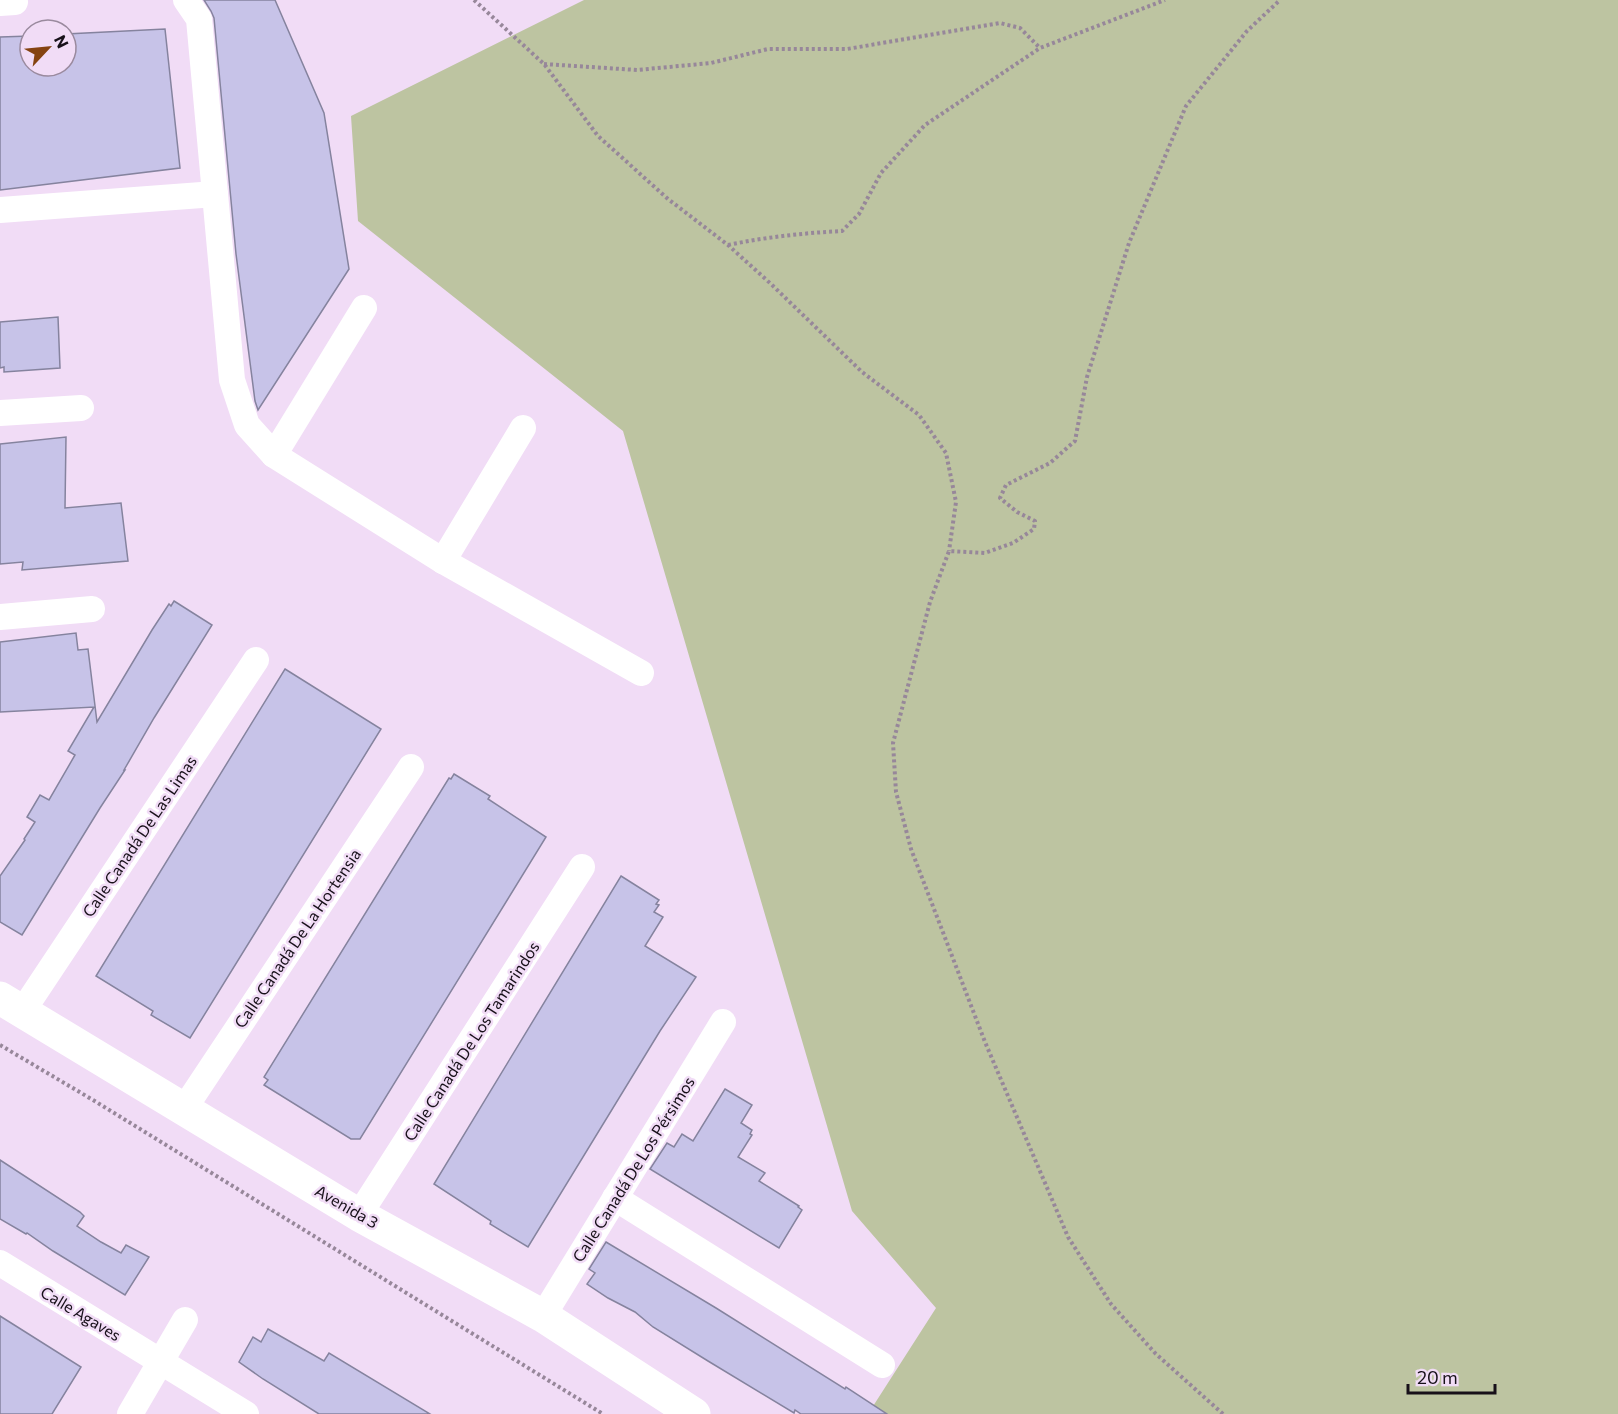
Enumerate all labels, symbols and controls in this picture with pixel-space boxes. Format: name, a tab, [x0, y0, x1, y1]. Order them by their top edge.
north arrow	[18, 18, 78, 78]
text: N	[51, 32, 73, 51]
street label: Calle Canadá De Las Limas	[78, 752, 200, 920]
street label: Calle Canadá De La Hortensia	[230, 845, 364, 1031]
street label: Calle Canadá De Los Tamarindos	[399, 938, 543, 1144]
street label: Calle Canadá De Los Pérsimos	[568, 1073, 698, 1265]
street label: Avenida 3	[312, 1180, 382, 1232]
street label: Calle Agaves	[38, 1282, 124, 1344]
scale bar	[1408, 1357, 1495, 1395]
text: 20 m	[1417, 1366, 1458, 1388]

